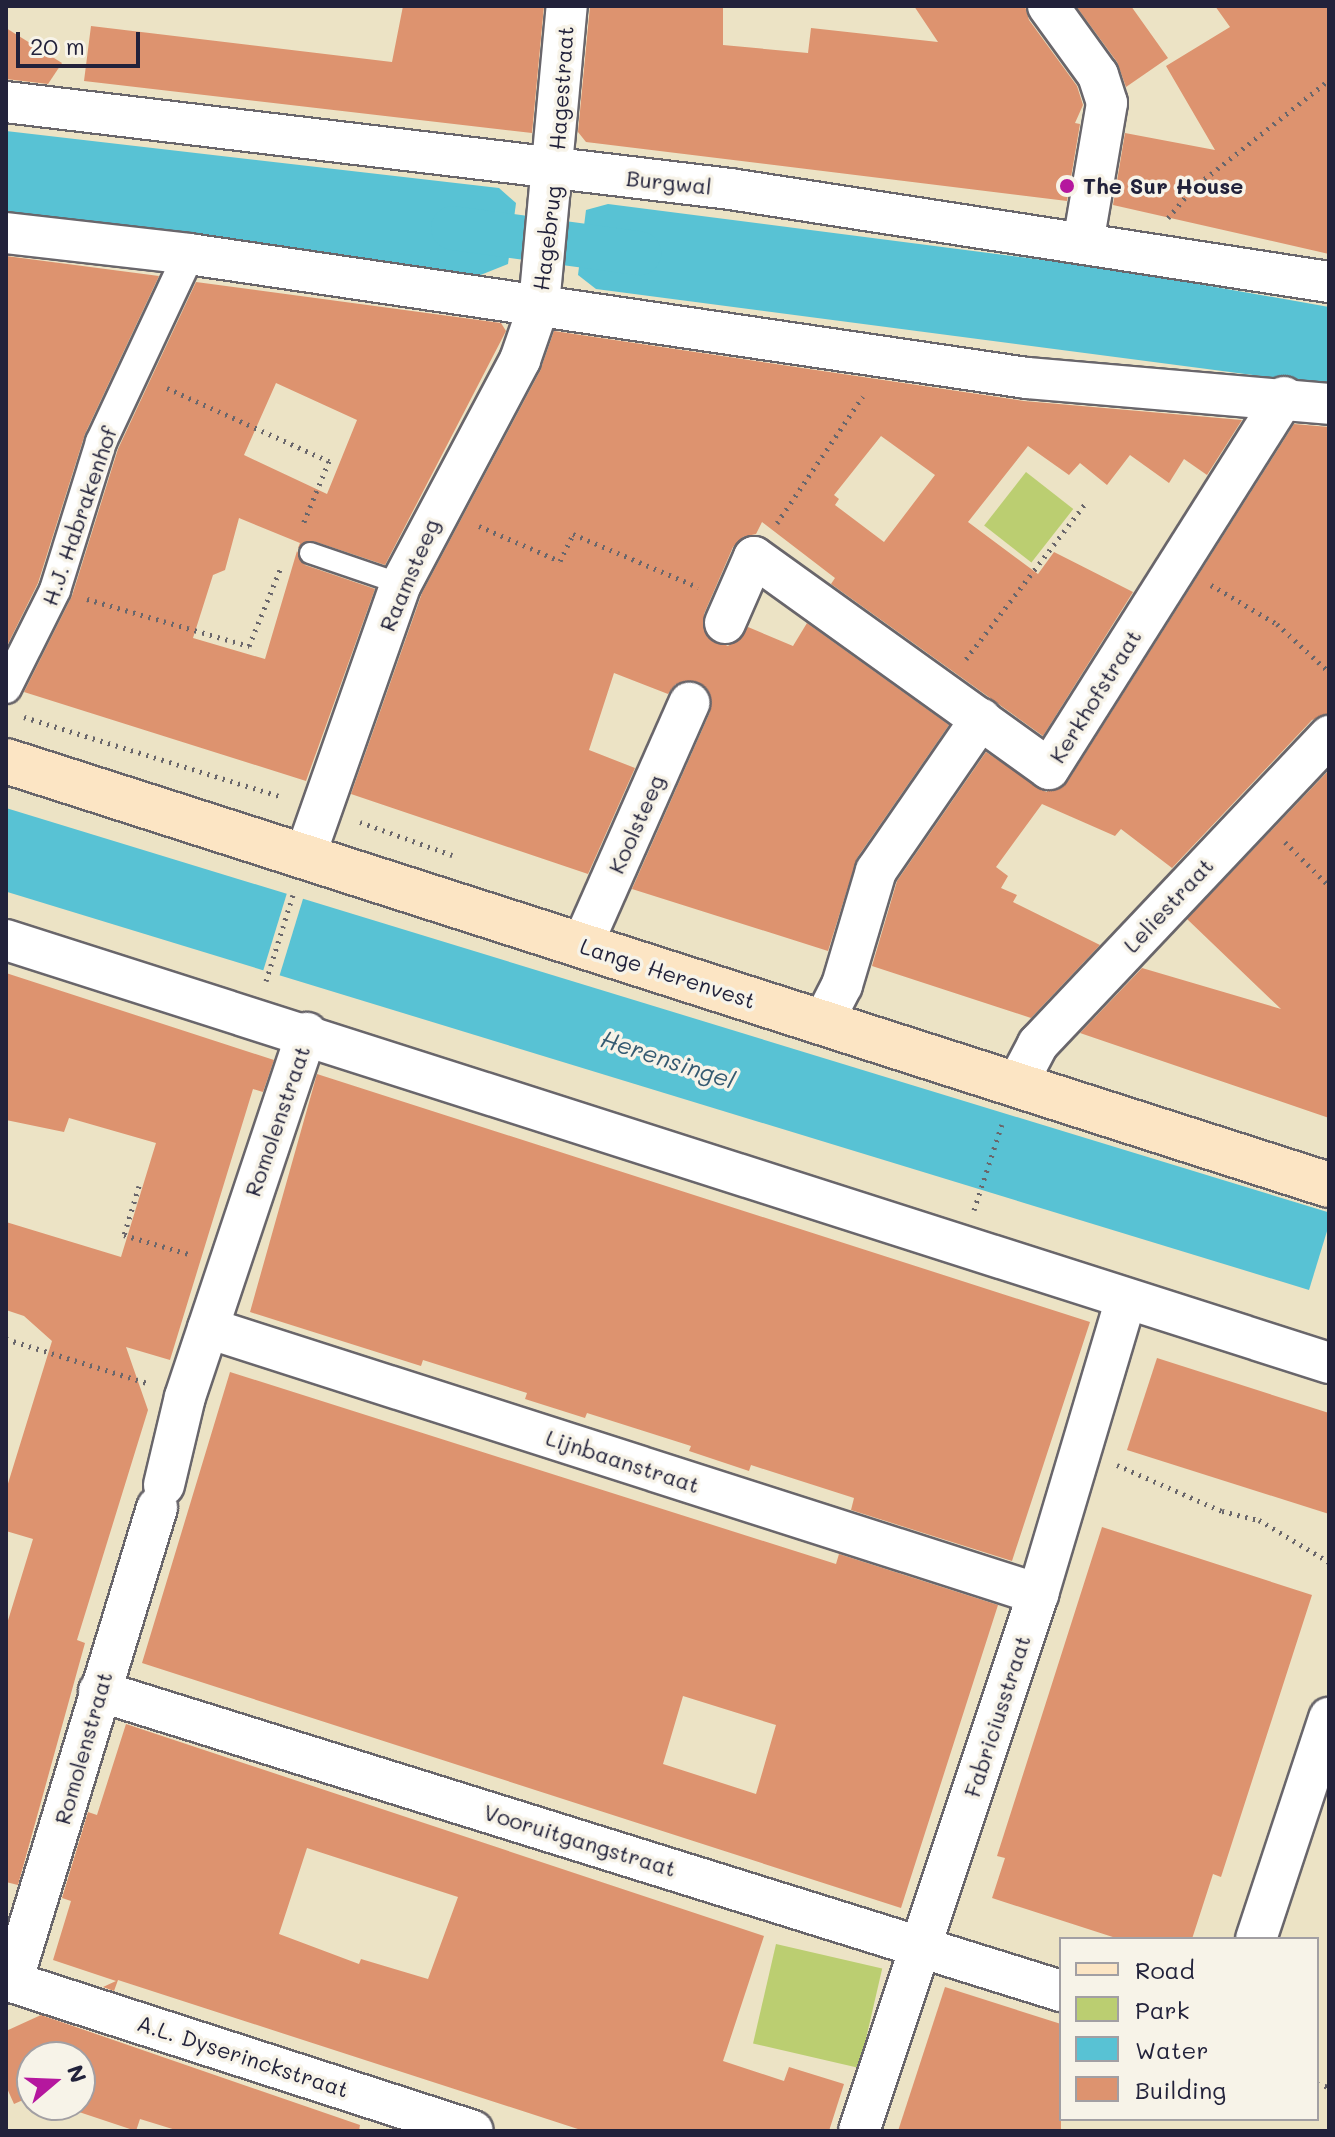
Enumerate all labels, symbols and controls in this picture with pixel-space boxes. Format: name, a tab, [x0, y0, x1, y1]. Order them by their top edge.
scale bar	[20, 16, 144, 66]
street label: Hagestraat	[543, 25, 579, 151]
text: 20 m	[30, 30, 85, 61]
street label: Burgwal	[625, 164, 713, 200]
place label: The Sur House	[1083, 173, 1243, 199]
marker: The Sur House	[1058, 177, 1076, 195]
street label: Hagebrug	[527, 184, 567, 292]
street label: H.J. Habrakenhof	[36, 423, 122, 609]
street label: Raamsteeg	[374, 515, 444, 635]
street label: Kerkhofstraat	[1043, 624, 1147, 768]
street label: Koolsteeg	[603, 771, 669, 877]
street label: Leliestraat	[1118, 852, 1218, 958]
street label: Lange Herenvest	[577, 932, 759, 1014]
water label: Herensingel	[597, 1024, 739, 1094]
street label: Romolenstraat	[239, 1042, 315, 1200]
street label: Lijnbaanstraat	[543, 1424, 703, 1498]
street label: Fabriciusstraat	[958, 1632, 1036, 1800]
street label: Romolenstraat	[49, 1669, 117, 1827]
street label: Vooruitgangstraat	[481, 1798, 679, 1882]
legend	[1059, 1937, 1319, 2121]
text: Road	[1135, 1954, 1195, 1985]
text: Park	[1135, 1994, 1189, 2025]
street label: A.L. Dyserinckstraat	[134, 2009, 352, 2103]
text: Water	[1135, 2034, 1209, 2065]
north arrow	[16, 2041, 96, 2121]
text: N	[61, 2061, 94, 2086]
text: Building	[1135, 2074, 1226, 2105]

